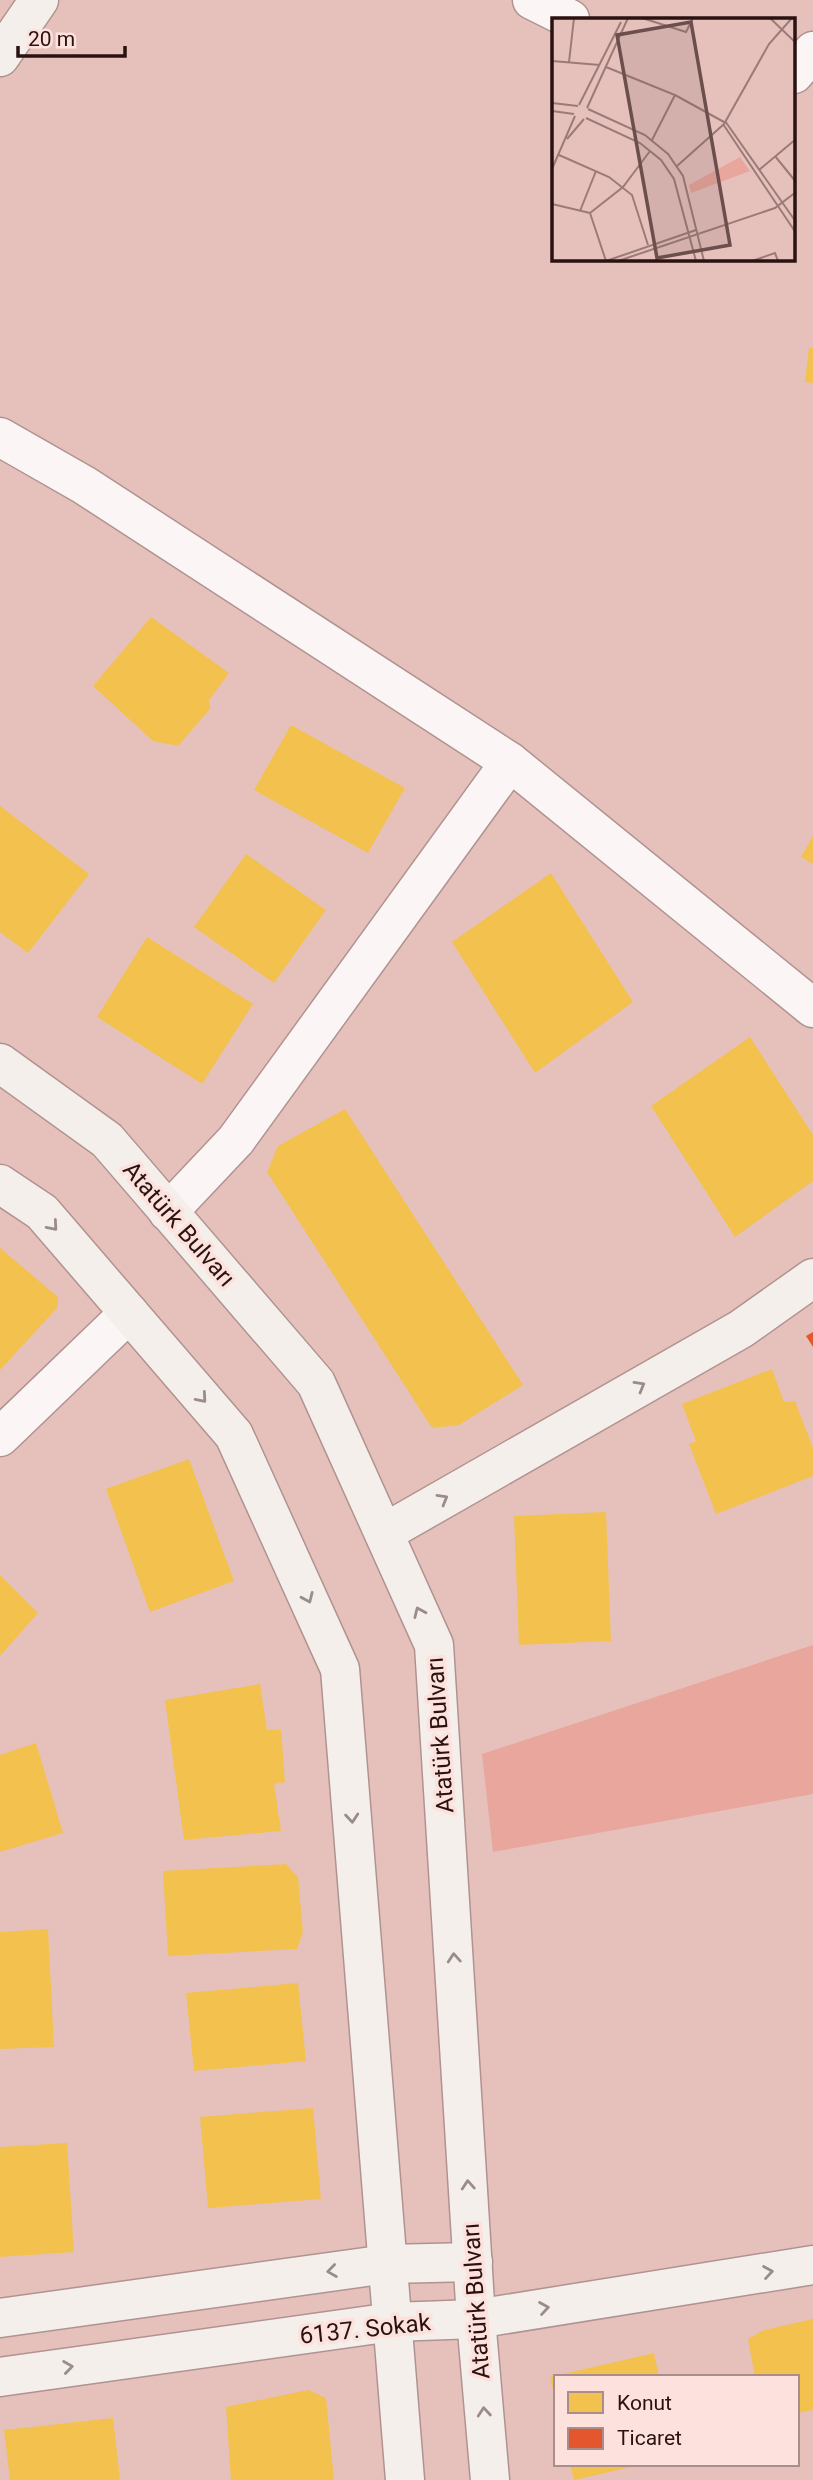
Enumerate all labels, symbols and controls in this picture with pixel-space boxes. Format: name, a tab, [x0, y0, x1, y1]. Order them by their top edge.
scale bar	[18, 14, 124, 58]
inset map	[552, 18, 796, 261]
text: 20 m	[28, 27, 75, 51]
street label: Atatürk Bulvarı	[117, 1156, 241, 1292]
one-way arrow	[45, 1218, 57, 1231]
one-way arrow	[633, 1381, 646, 1394]
one-way arrow	[194, 1389, 206, 1402]
one-way arrow	[435, 1494, 448, 1507]
one-way arrow	[300, 1590, 314, 1603]
one-way arrow	[413, 1607, 427, 1619]
street label: Atatürk Bulvarı	[421, 1656, 459, 1814]
one-way arrow	[344, 1812, 359, 1823]
one-way arrow	[447, 1952, 462, 1963]
one-way arrow	[461, 2179, 476, 2190]
street label: Atatürk Bulvarı	[457, 2222, 495, 2380]
one-way arrow	[326, 2264, 338, 2279]
one-way arrow	[762, 2265, 774, 2280]
one-way arrow	[538, 2301, 550, 2316]
street label: 6137. Sokak	[298, 2308, 433, 2350]
one-way arrow	[62, 2360, 73, 2375]
legend	[554, 2375, 799, 2466]
text: Konut	[617, 2391, 672, 2415]
one-way arrow	[477, 2406, 492, 2417]
text: Ticaret	[617, 2426, 682, 2450]

